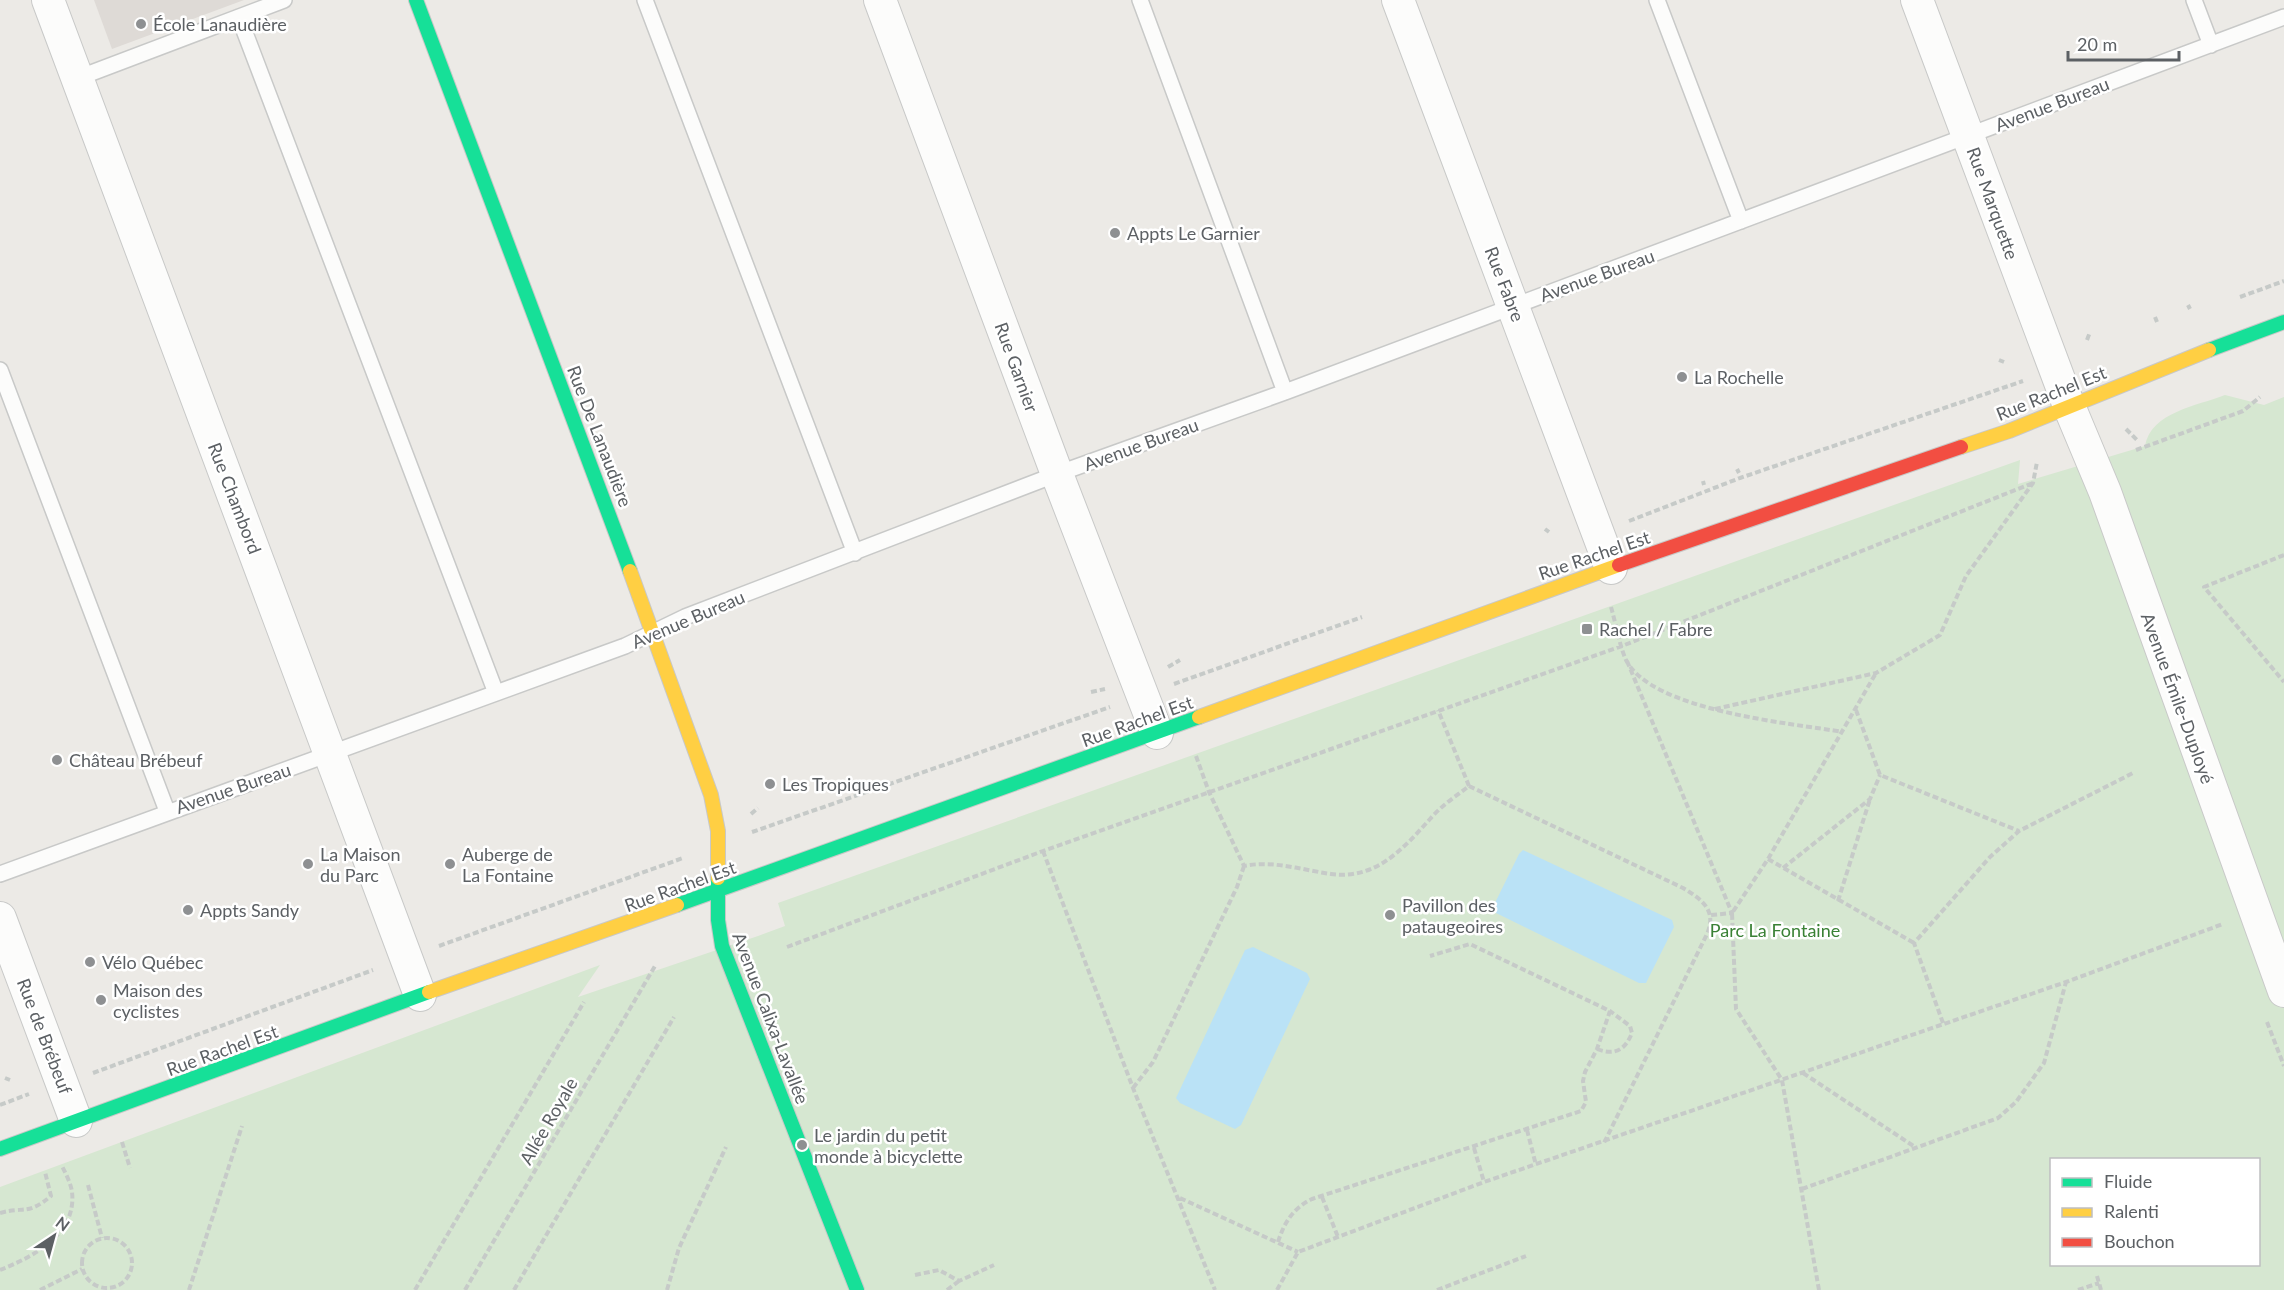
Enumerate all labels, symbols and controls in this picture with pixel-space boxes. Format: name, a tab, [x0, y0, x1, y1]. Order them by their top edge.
place label: École Lanaudière	[153, 13, 287, 35]
marker: École Lanaudière	[134, 17, 148, 31]
scale bar	[2068, 24, 2179, 62]
text: 20 m	[2077, 33, 2117, 55]
street label: Avenue Bureau	[1992, 72, 2112, 136]
street label: Rue Marquette	[1962, 144, 2024, 262]
place label: Appts Le Garnier	[1127, 222, 1260, 244]
marker: Appts Le Garnier	[1108, 226, 1122, 240]
street label: Rue Fabre	[1481, 243, 1529, 325]
street label: Avenue Bureau	[1537, 244, 1657, 306]
street label: Rue Garnier	[991, 319, 1044, 415]
street label: Rue Rachel Est	[1993, 361, 2110, 425]
street label: Rue De Lanaudière	[563, 362, 637, 510]
place label: La Rochelle	[1694, 366, 1784, 388]
marker: La Rochelle	[1675, 370, 1689, 384]
street label: Avenue Bureau	[1081, 413, 1201, 475]
street label: Rue Chambord	[204, 439, 266, 557]
street label: Rue Rachel Est	[1535, 525, 1653, 584]
street label: Avenue Bureau	[628, 585, 748, 653]
street label: Avenue Émile-Duployé	[2137, 610, 2219, 786]
place label: Rachel / Fabre	[1599, 618, 1712, 640]
marker: Rachel / Fabre	[1580, 622, 1594, 636]
street label: Rue Rachel Est	[1078, 691, 1196, 751]
place label: Château Brébeuf	[69, 749, 203, 771]
marker: Château Brébeuf	[50, 753, 64, 767]
street label: Avenue Bureau	[173, 758, 293, 818]
place label: Les Tropiques	[782, 773, 889, 795]
marker: Les Tropiques	[763, 777, 777, 791]
place label: La Maison du Parc	[320, 843, 401, 886]
place label: Auberge de La Fontaine	[462, 843, 554, 886]
street label: Rue Rachel Est	[621, 856, 739, 916]
marker: La Maison du Parc	[301, 857, 315, 871]
marker: Auberge de La Fontaine	[443, 857, 457, 871]
place label: Pavillon des pataugeoires	[1402, 894, 1503, 937]
place label: Appts Sandy	[200, 899, 300, 921]
marker: Appts Sandy	[181, 903, 195, 917]
marker: Pavillon des pataugeoires	[1383, 908, 1397, 922]
park label: Parc La Fontaine	[1710, 919, 1840, 941]
street label: Avenue Calixa-Lavallée	[728, 929, 814, 1107]
place label: Vélo Québec	[102, 951, 204, 973]
marker: Vélo Québec	[83, 955, 97, 969]
street label: Rue de Brébeuf	[13, 975, 77, 1098]
place label: Maison des cyclistes	[113, 979, 203, 1022]
marker: Maison des cyclistes	[94, 993, 108, 1007]
street label: Rue Rachel Est	[163, 1020, 281, 1080]
street label: Allée Royale	[514, 1074, 582, 1168]
place label: Le jardin du petit monde à bicyclette	[814, 1124, 963, 1167]
marker: Le jardin du petit monde à bicyclette	[795, 1138, 809, 1152]
legend	[2050, 1158, 2260, 1266]
text: Fluide	[2104, 1170, 2152, 1192]
text: Ralenti	[2104, 1200, 2159, 1222]
north arrow	[24, 1206, 84, 1266]
text: N	[53, 1212, 74, 1235]
text: Bouchon	[2104, 1230, 2175, 1252]

